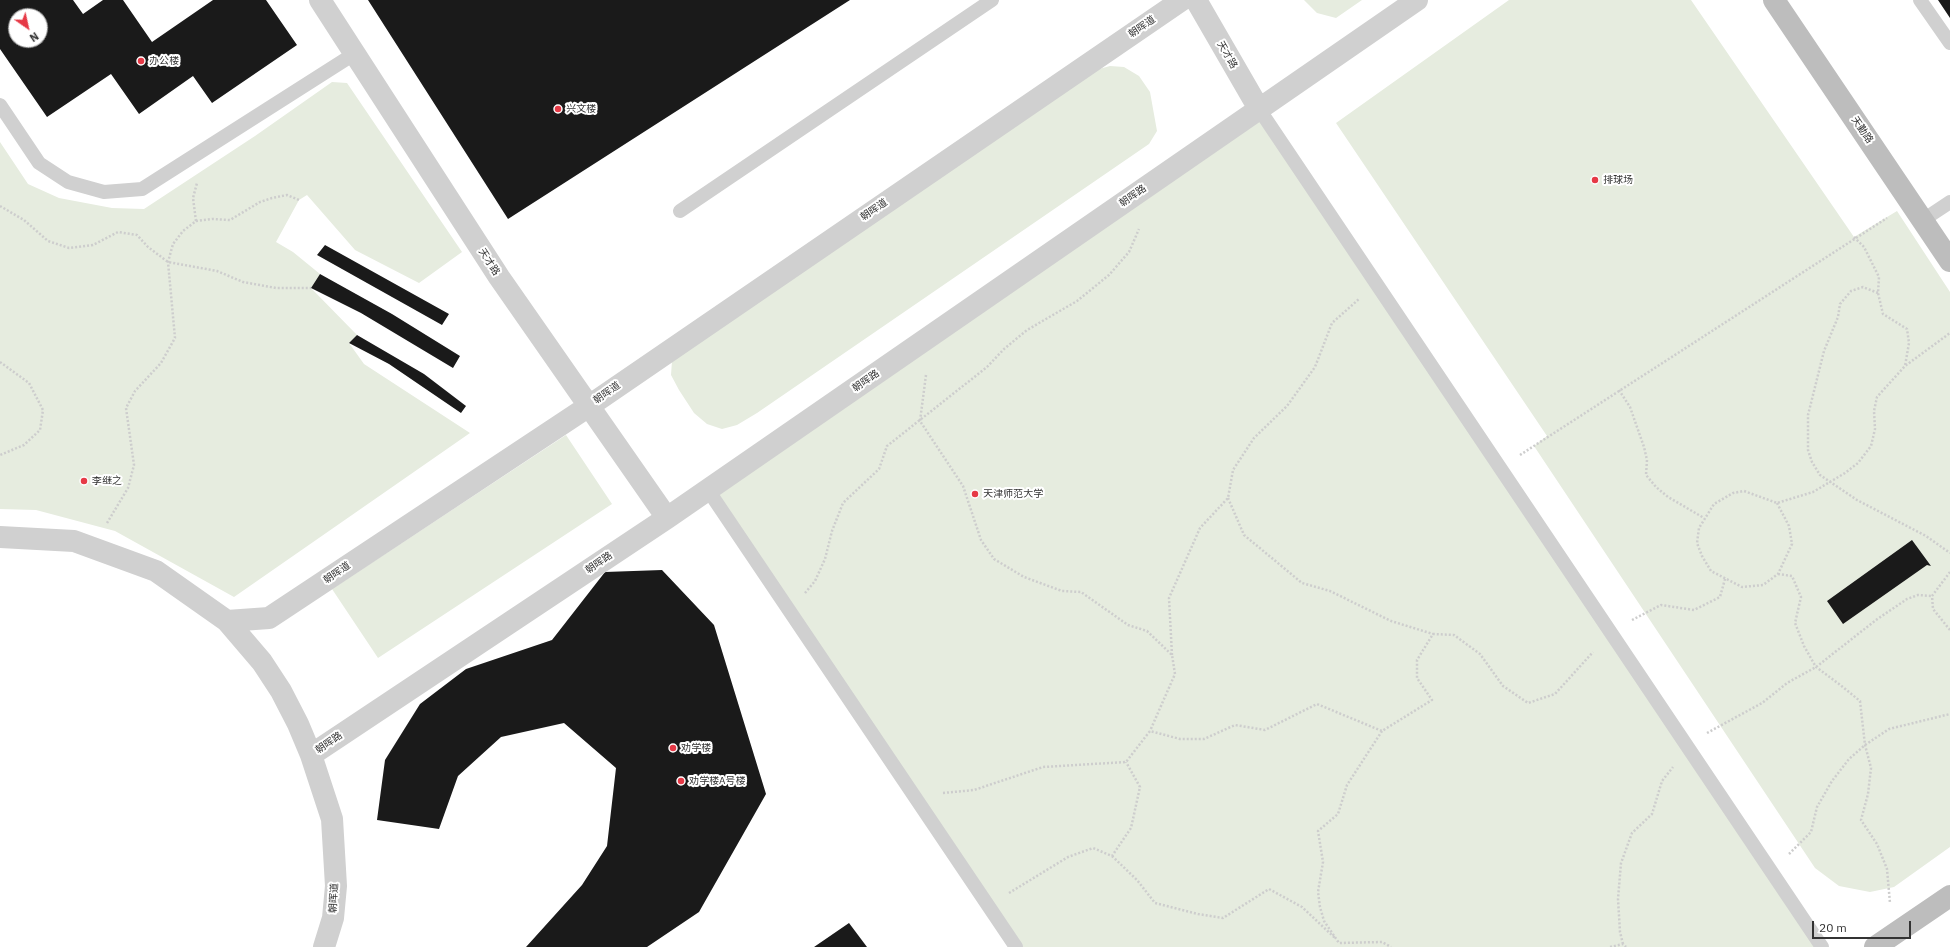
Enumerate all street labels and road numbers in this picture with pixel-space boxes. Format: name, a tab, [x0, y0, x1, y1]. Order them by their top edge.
street label: 朝晖道	[1126, 14, 1158, 40]
street label: 天才路	[1214, 39, 1240, 71]
street label: 天勤路	[1849, 114, 1875, 146]
street label: 朝晖路	[1117, 182, 1149, 210]
street label: 朝晖道	[858, 197, 890, 223]
street label: 天才路	[476, 246, 502, 278]
street label: 朝晖路	[850, 367, 882, 395]
street label: 朝晖道	[591, 379, 623, 407]
street label: 朝晖路	[583, 550, 615, 576]
street label: 朝晖道	[321, 560, 353, 586]
street label: 朝晖路	[313, 730, 345, 756]
street label: 朝晖道	[327, 883, 341, 913]

